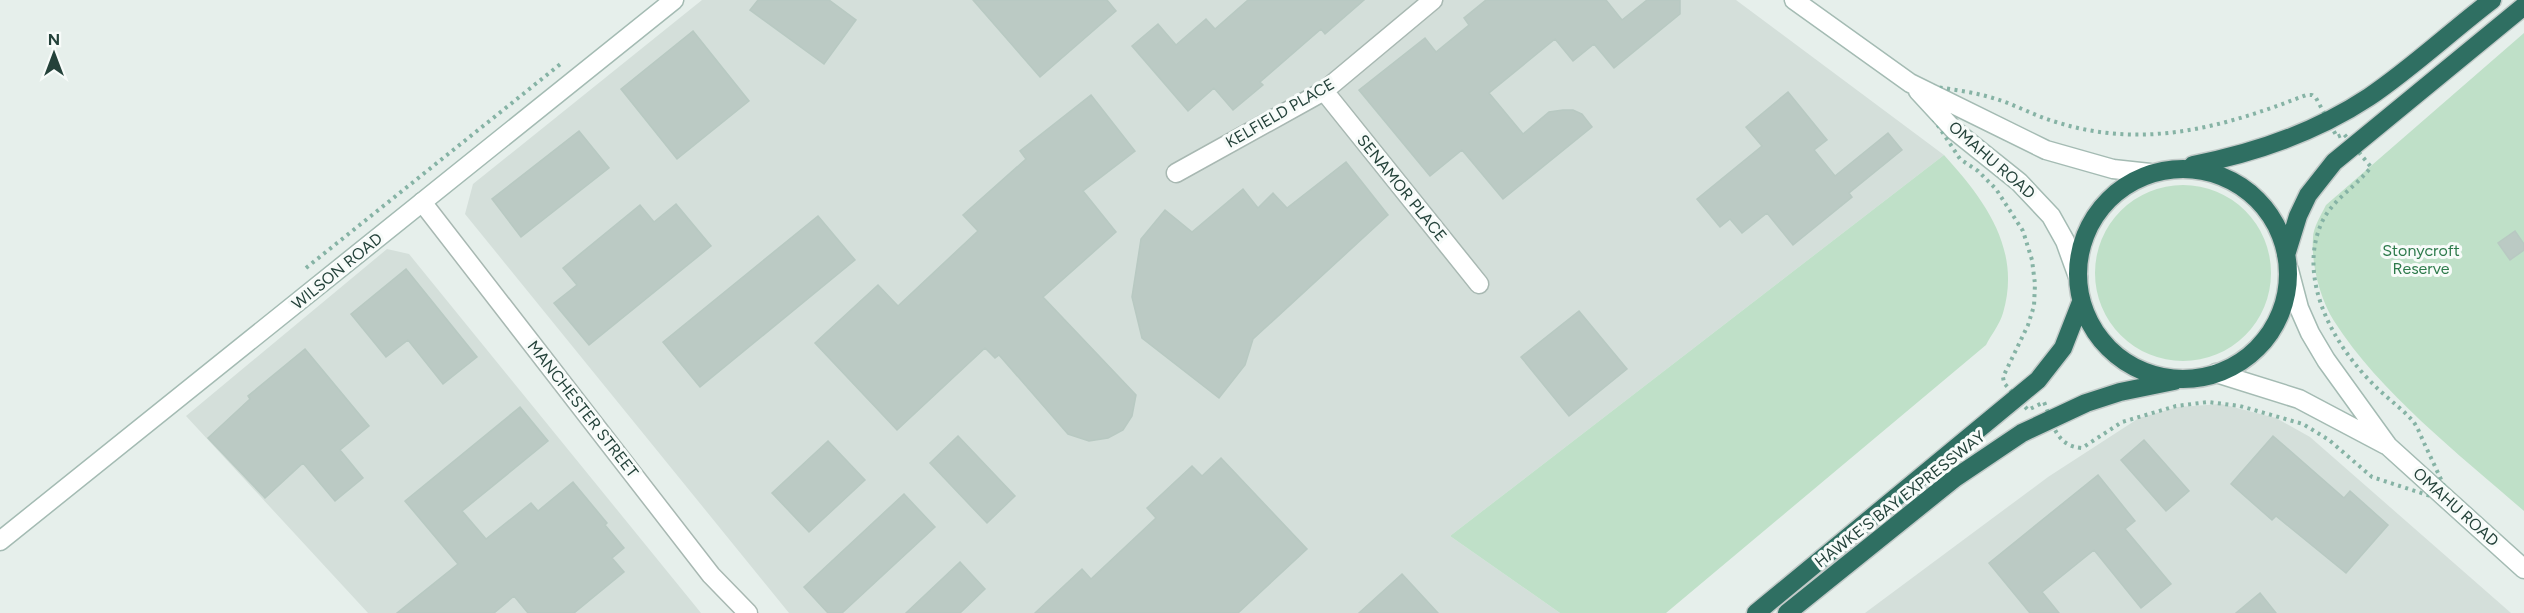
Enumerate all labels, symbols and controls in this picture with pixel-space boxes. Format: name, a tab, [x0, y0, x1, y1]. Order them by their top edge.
north arrow	[24, 24, 84, 84]
text: N	[48, 30, 60, 49]
street label: KELFIELD PLACE	[1222, 74, 1338, 152]
street label: OMAHU ROAD	[1945, 117, 2039, 203]
street label: SENAMOR PLACE	[1353, 131, 1451, 245]
street label: WILSON ROAD	[288, 229, 386, 313]
park label: Stonycroft Reserve	[2382, 241, 2460, 278]
street label: MANCHESTER STREET	[524, 337, 642, 481]
street label: HAWKE'S BAY EXPRESSWAY	[1811, 426, 1989, 571]
street label: OMAHU ROAD	[2409, 464, 2503, 550]

